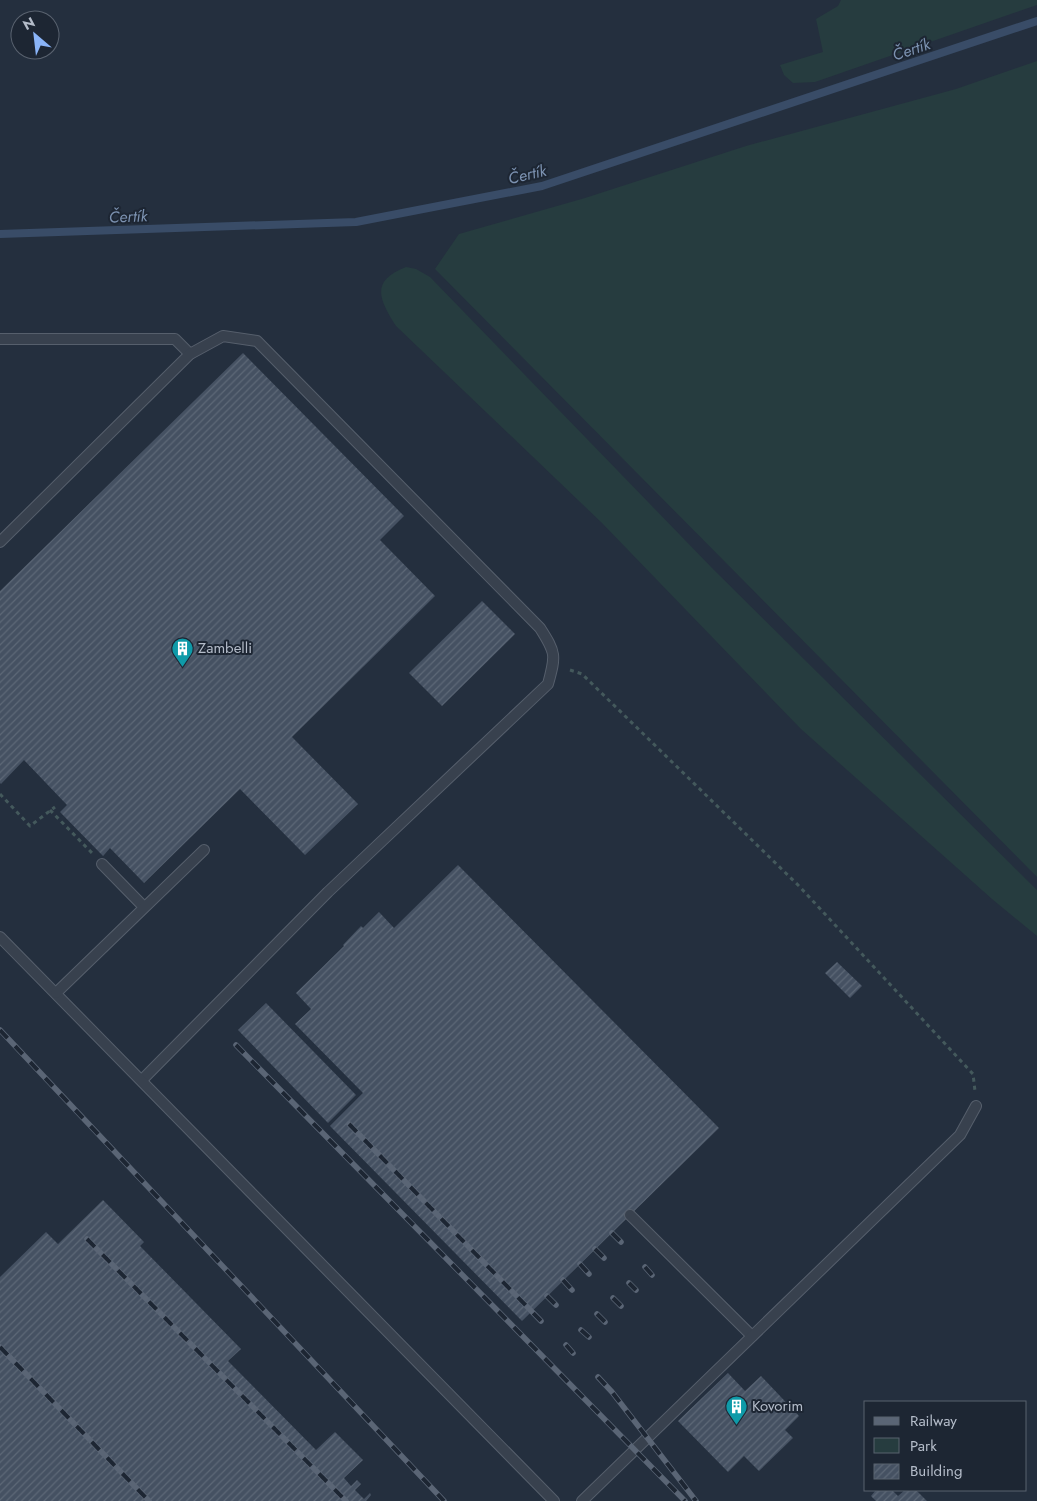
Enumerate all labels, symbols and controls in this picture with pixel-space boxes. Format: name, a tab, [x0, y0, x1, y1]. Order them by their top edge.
north arrow	[10, 10, 60, 60]
text: N	[19, 12, 39, 35]
water label: Čertík	[889, 32, 934, 66]
water label: Čertík	[506, 159, 550, 190]
water label: Čertík	[108, 204, 149, 229]
building icon: Zambelli	[170, 636, 194, 667]
place label: Zambelli	[198, 637, 252, 659]
building icon: Kovorim	[724, 1394, 748, 1425]
place label: Kovorim	[752, 1395, 803, 1417]
legend	[864, 1401, 1027, 1491]
text: Railway	[910, 1410, 957, 1432]
text: Park	[910, 1435, 937, 1457]
text: Building	[910, 1460, 962, 1482]

